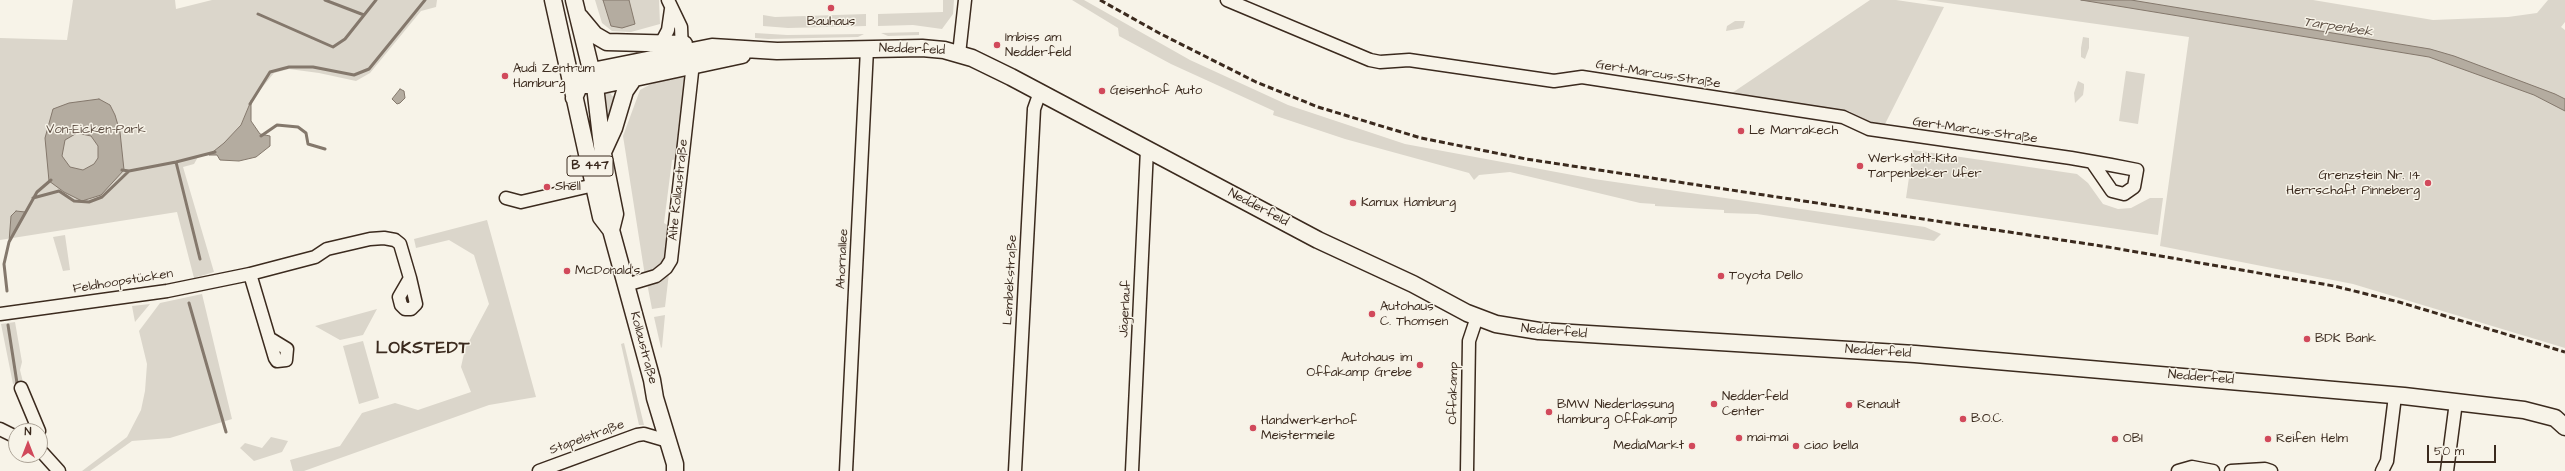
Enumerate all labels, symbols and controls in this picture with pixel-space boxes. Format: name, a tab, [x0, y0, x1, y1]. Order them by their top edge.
marker: Bauhaus	[826, 3, 836, 13]
place label: Bauhaus	[807, 14, 855, 30]
water label: Tarpenbek	[2302, 14, 2374, 42]
place label: Imbiss am Nedderfeld	[1005, 30, 1071, 61]
marker: Imbiss am Nedderfeld	[992, 40, 1002, 50]
street label: Nedderfeld	[879, 41, 945, 59]
street label: Gert-Marcus-Straße	[1595, 57, 1721, 93]
place label: Audi Zentrum Hamburg	[513, 61, 595, 92]
marker: Audi Zentrum Hamburg	[500, 71, 510, 81]
place label: Geisenhof Auto	[1110, 83, 1202, 99]
marker: Geisenhof Auto	[1097, 86, 1107, 96]
street label: Gert-Marcus-Straße	[1911, 115, 2039, 147]
park label: Von-Eicken-Park	[46, 122, 146, 138]
place label: Le Marrakech	[1749, 123, 1838, 139]
marker: Le Marrakech	[1736, 126, 1746, 136]
street label: Alte Kollaustraße	[666, 138, 692, 242]
place label: Werkstatt-Kita Tarpenbeker Ufer	[1868, 151, 1982, 182]
road number: B 447	[567, 156, 613, 176]
marker: Werkstatt-Kita Tarpenbeker Ufer	[1855, 161, 1865, 171]
place label: Grenzstein Nr. 14 Herrschaft Pinneberg	[2286, 168, 2420, 199]
marker: Grenzstein Nr. 14 Herrschaft Pinneberg	[2423, 178, 2433, 188]
place label: Shell	[555, 179, 581, 195]
marker: Shell	[542, 182, 552, 192]
street label: Nedderfeld	[1225, 186, 1291, 230]
place label: Kamux Hamburg	[1361, 195, 1456, 211]
marker: Kamux Hamburg	[1348, 198, 1358, 208]
street label: Ahornallee	[834, 228, 852, 290]
street label: Lembekstraße	[1001, 234, 1021, 326]
place label: McDonald's	[575, 263, 640, 279]
street label: Feldhoopstücken	[72, 266, 174, 298]
marker: McDonald's	[562, 266, 572, 276]
place label: Toyota Dello	[1729, 268, 1803, 284]
marker: Toyota Dello	[1716, 271, 1726, 281]
street label: Jägerlauf	[1117, 280, 1135, 338]
place label: Autohaus C. Thomsen	[1380, 299, 1448, 330]
marker: Autohaus C. Thomsen	[1367, 309, 1377, 319]
street label: Kollaustraße	[626, 310, 660, 386]
street label: Nedderfeld	[1520, 321, 1588, 343]
place label: BDK Bank	[2315, 331, 2376, 347]
marker: BDK Bank	[2302, 334, 2312, 344]
district label: LOKSTEDT	[376, 339, 470, 359]
street label: Nedderfeld	[1844, 342, 1912, 362]
place label: Autohaus im Offakamp Grebe	[1307, 350, 1412, 381]
marker: Autohaus im Offakamp Grebe	[1415, 360, 1425, 370]
street label: Offakamp	[1446, 362, 1462, 424]
street label: Nedderfeld	[2167, 367, 2235, 389]
place label: Nedderfeld Center	[1722, 389, 1788, 420]
place label: BMW Niederlassung Hamburg Offakamp	[1557, 397, 1677, 428]
place label: Renault	[1857, 397, 1900, 413]
marker: Nedderfeld Center	[1709, 399, 1719, 409]
marker: Renault	[1844, 400, 1854, 410]
marker: BMW Niederlassung Hamburg Offakamp	[1544, 407, 1554, 417]
place label: B.O.C.	[1971, 411, 2004, 427]
place label: Handwerkerhof Meistermeile	[1261, 413, 1357, 444]
marker: B.O.C.	[1958, 414, 1968, 424]
street label: Stapelstraße	[548, 417, 626, 459]
north arrow	[8, 423, 48, 463]
marker: Handwerkerhof Meistermeile	[1248, 423, 1258, 433]
text: N	[25, 424, 31, 439]
place label: mai-mai	[1747, 430, 1788, 446]
place label: OBI	[2123, 431, 2143, 447]
place label: Reifen Helm	[2276, 431, 2348, 447]
marker: mai-mai	[1734, 433, 1744, 443]
marker: OBI	[2110, 434, 2120, 444]
marker: Reifen Helm	[2263, 434, 2273, 444]
scale bar	[2429, 437, 2498, 463]
place label: MediaMarkt	[1613, 438, 1684, 454]
place label: ciao bella	[1804, 438, 1858, 454]
marker: MediaMarkt	[1687, 441, 1697, 451]
marker: ciao bella	[1791, 441, 1801, 451]
text: 50 m	[2434, 443, 2464, 460]

